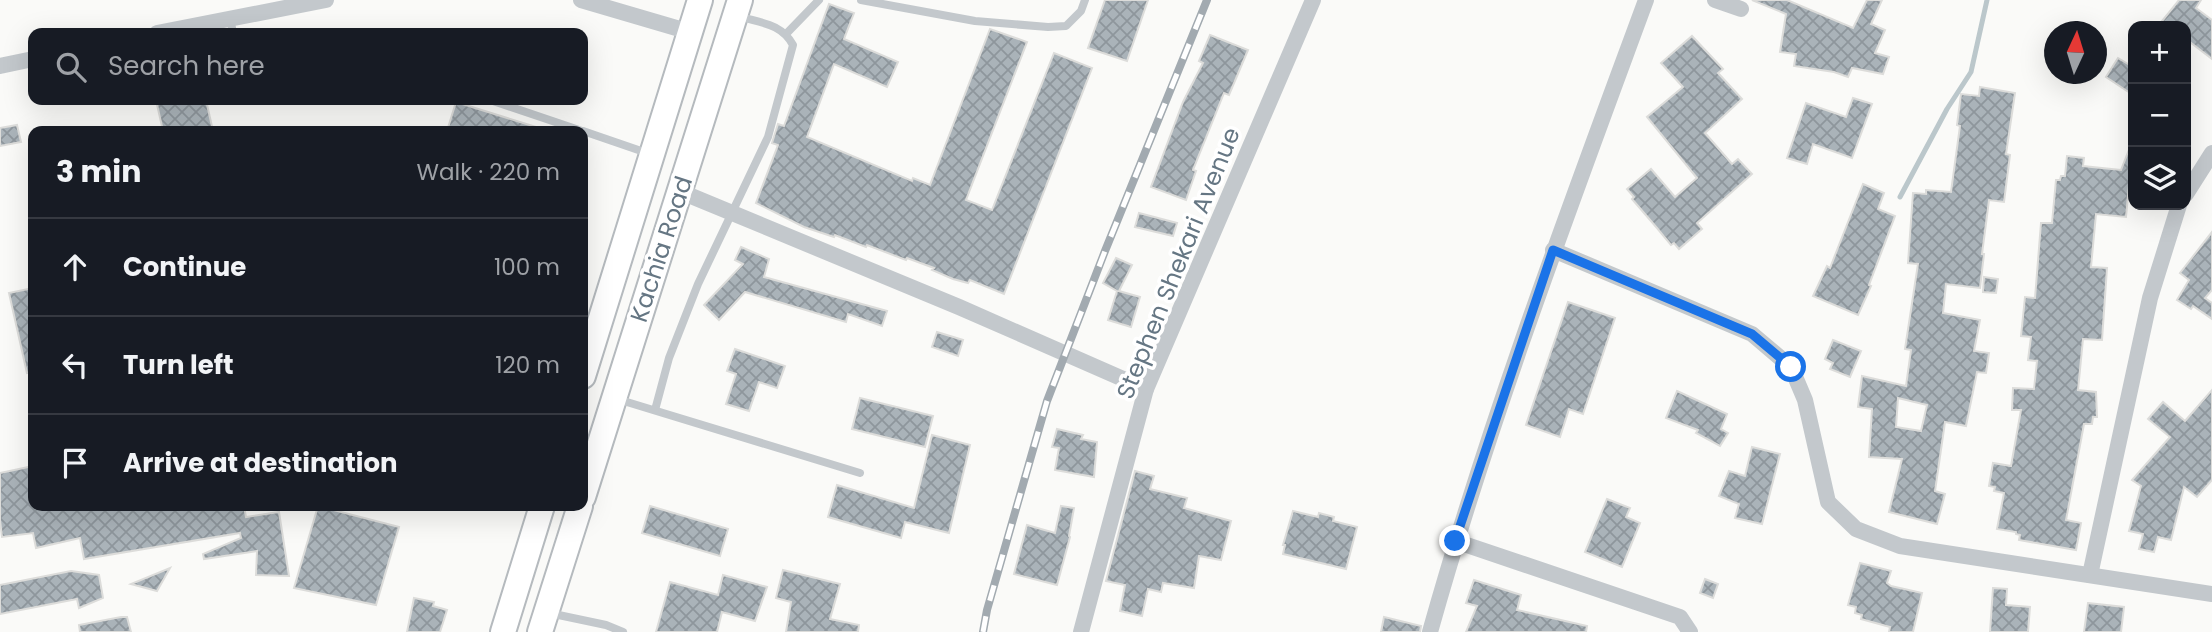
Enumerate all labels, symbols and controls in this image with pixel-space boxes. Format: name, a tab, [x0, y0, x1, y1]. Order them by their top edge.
north arrow	[2044, 21, 2107, 84]
map controls	[2128, 21, 2191, 210]
button: +	[2128, 21, 2191, 84]
search box	[28, 28, 588, 105]
icon: search	[52, 48, 90, 86]
text: Search here	[108, 48, 265, 84]
button: −	[2128, 84, 2191, 147]
street label: Stephen Shekari Avenue	[1108, 122, 1248, 404]
button: layers	[2128, 147, 2191, 210]
text: 3 min	[56, 150, 141, 193]
text: Walk · 220 m	[417, 156, 560, 188]
street label: Kachia Road	[622, 172, 700, 326]
icon: ahead	[56, 248, 94, 286]
text: Continue	[123, 249, 246, 285]
text: 100 m	[494, 251, 560, 283]
icon: left	[56, 346, 94, 384]
text: Turn left	[123, 347, 234, 383]
text: 120 m	[495, 349, 560, 381]
route start	[1775, 351, 1806, 382]
icon: arrive	[56, 444, 94, 482]
text: Arrive at destination	[123, 445, 398, 481]
route end	[1439, 525, 1470, 556]

